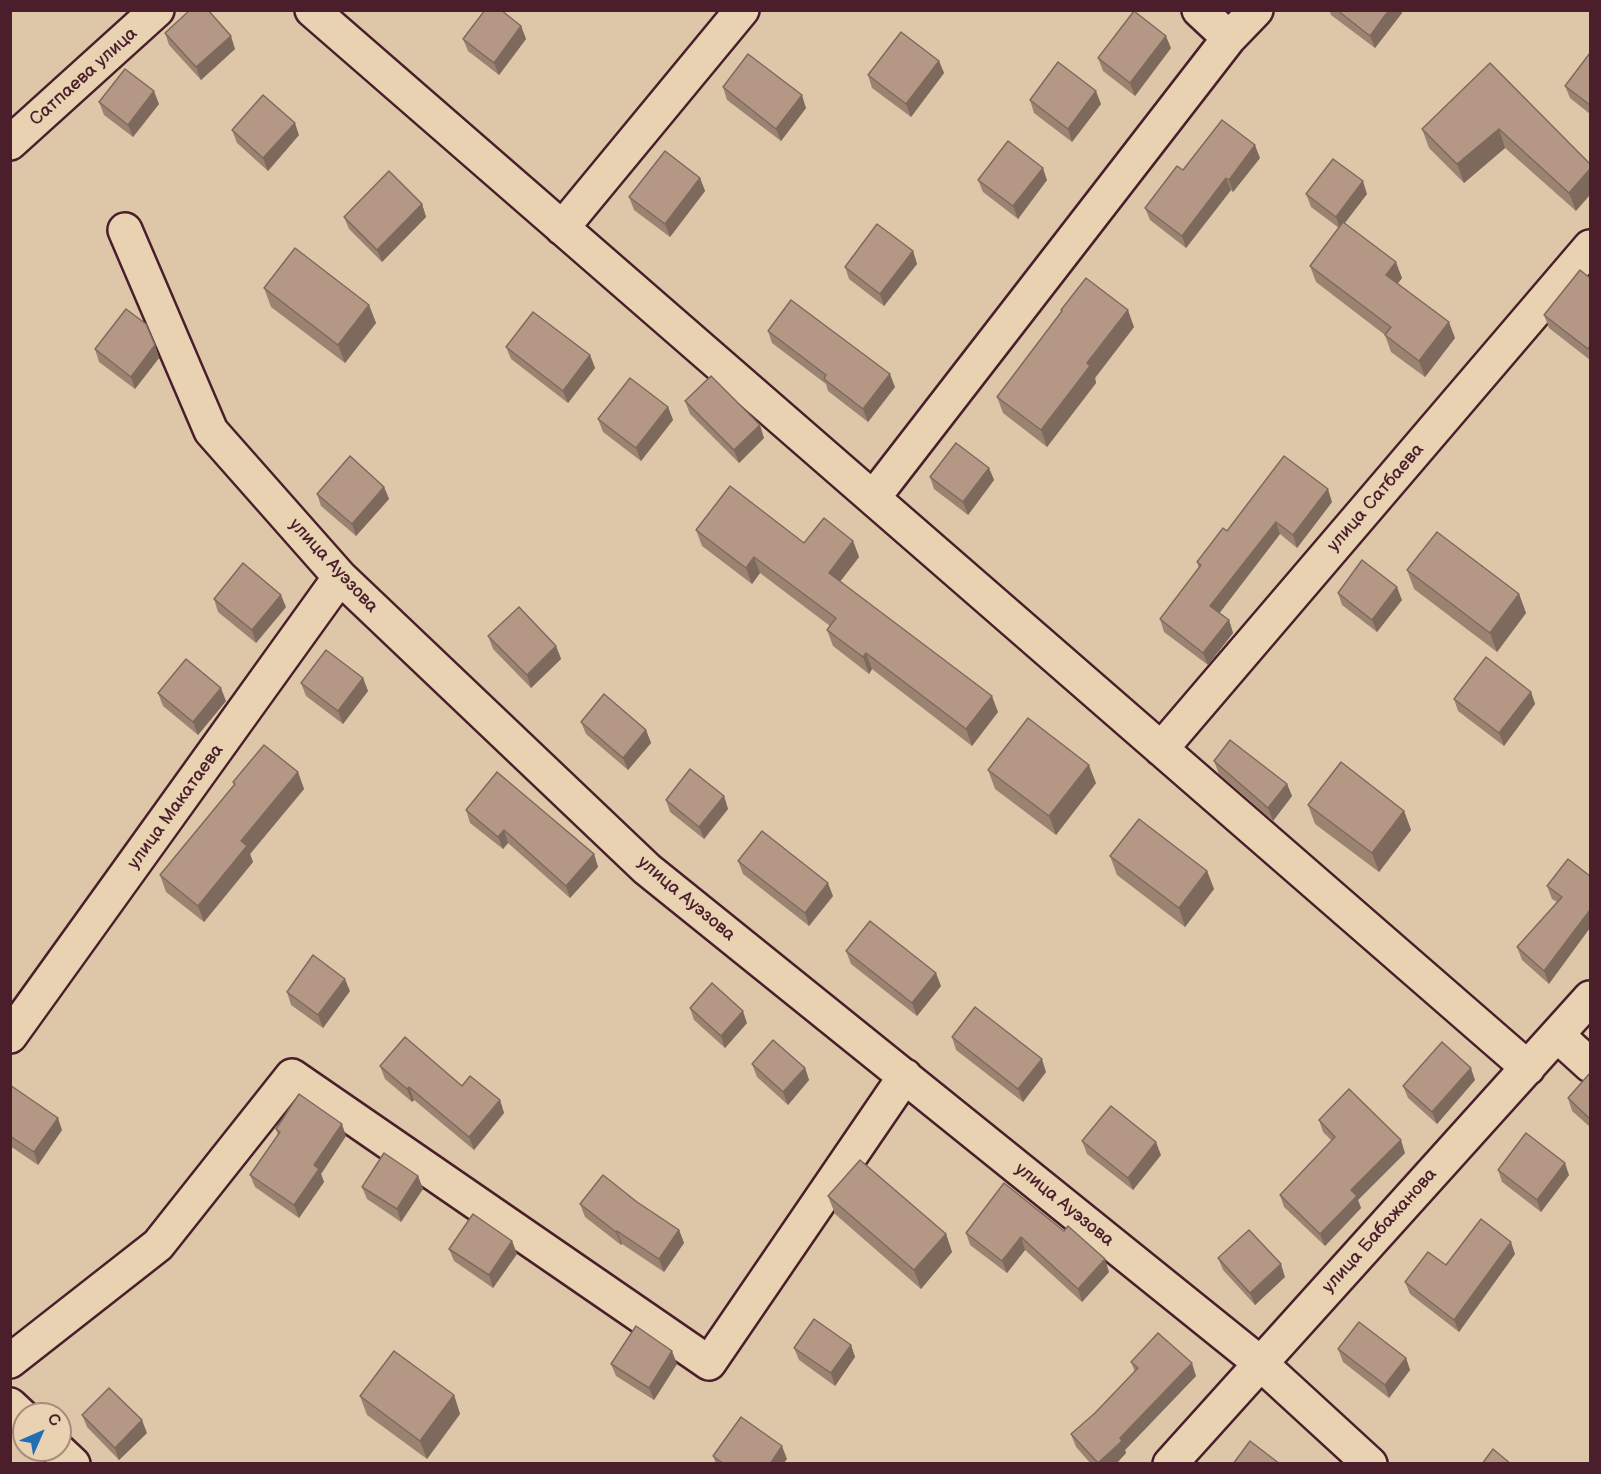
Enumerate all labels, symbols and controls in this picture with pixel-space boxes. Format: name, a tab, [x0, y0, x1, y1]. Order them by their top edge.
street label: Сатпаева улица	[26, 23, 142, 131]
street label: улица Сатбаева	[1323, 439, 1429, 557]
street label: улица Ауэзова	[284, 514, 382, 618]
street label: улица Макатаева	[123, 740, 229, 874]
street label: улица Ауэзова	[633, 852, 739, 946]
street label: улица Ауэзова	[1010, 1159, 1118, 1251]
street label: улица Бабажанова	[1318, 1164, 1442, 1298]
north arrow	[12, 1402, 72, 1462]
text: С	[43, 1410, 64, 1431]

